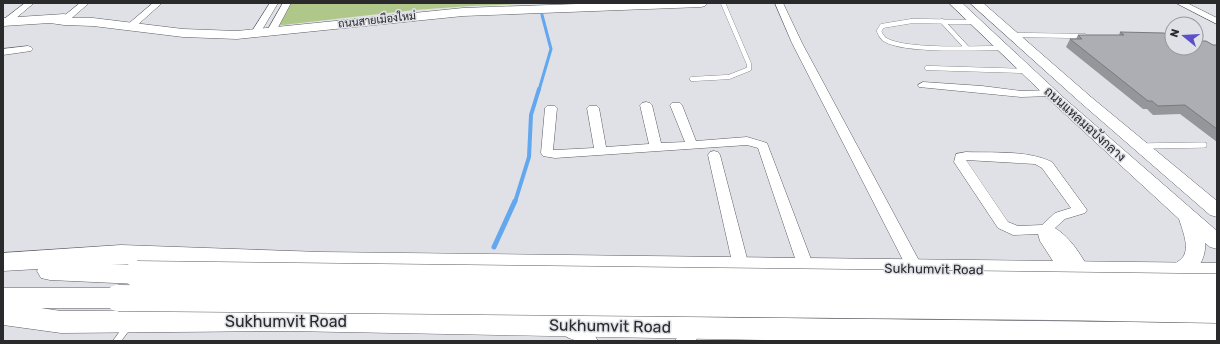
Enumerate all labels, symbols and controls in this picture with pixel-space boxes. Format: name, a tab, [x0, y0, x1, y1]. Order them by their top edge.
street label: ถนนสายเมืองใหม่	[337, 7, 416, 31]
north arrow	[1164, 16, 1204, 56]
text: N	[1168, 27, 1182, 39]
street label: ถนนแหลมฉบังกลาง	[1041, 84, 1129, 164]
street label: Sukhumvit Road	[884, 261, 984, 277]
street label: Sukhumvit Road	[225, 312, 347, 331]
street label: Sukhumvit Road	[549, 315, 671, 337]

